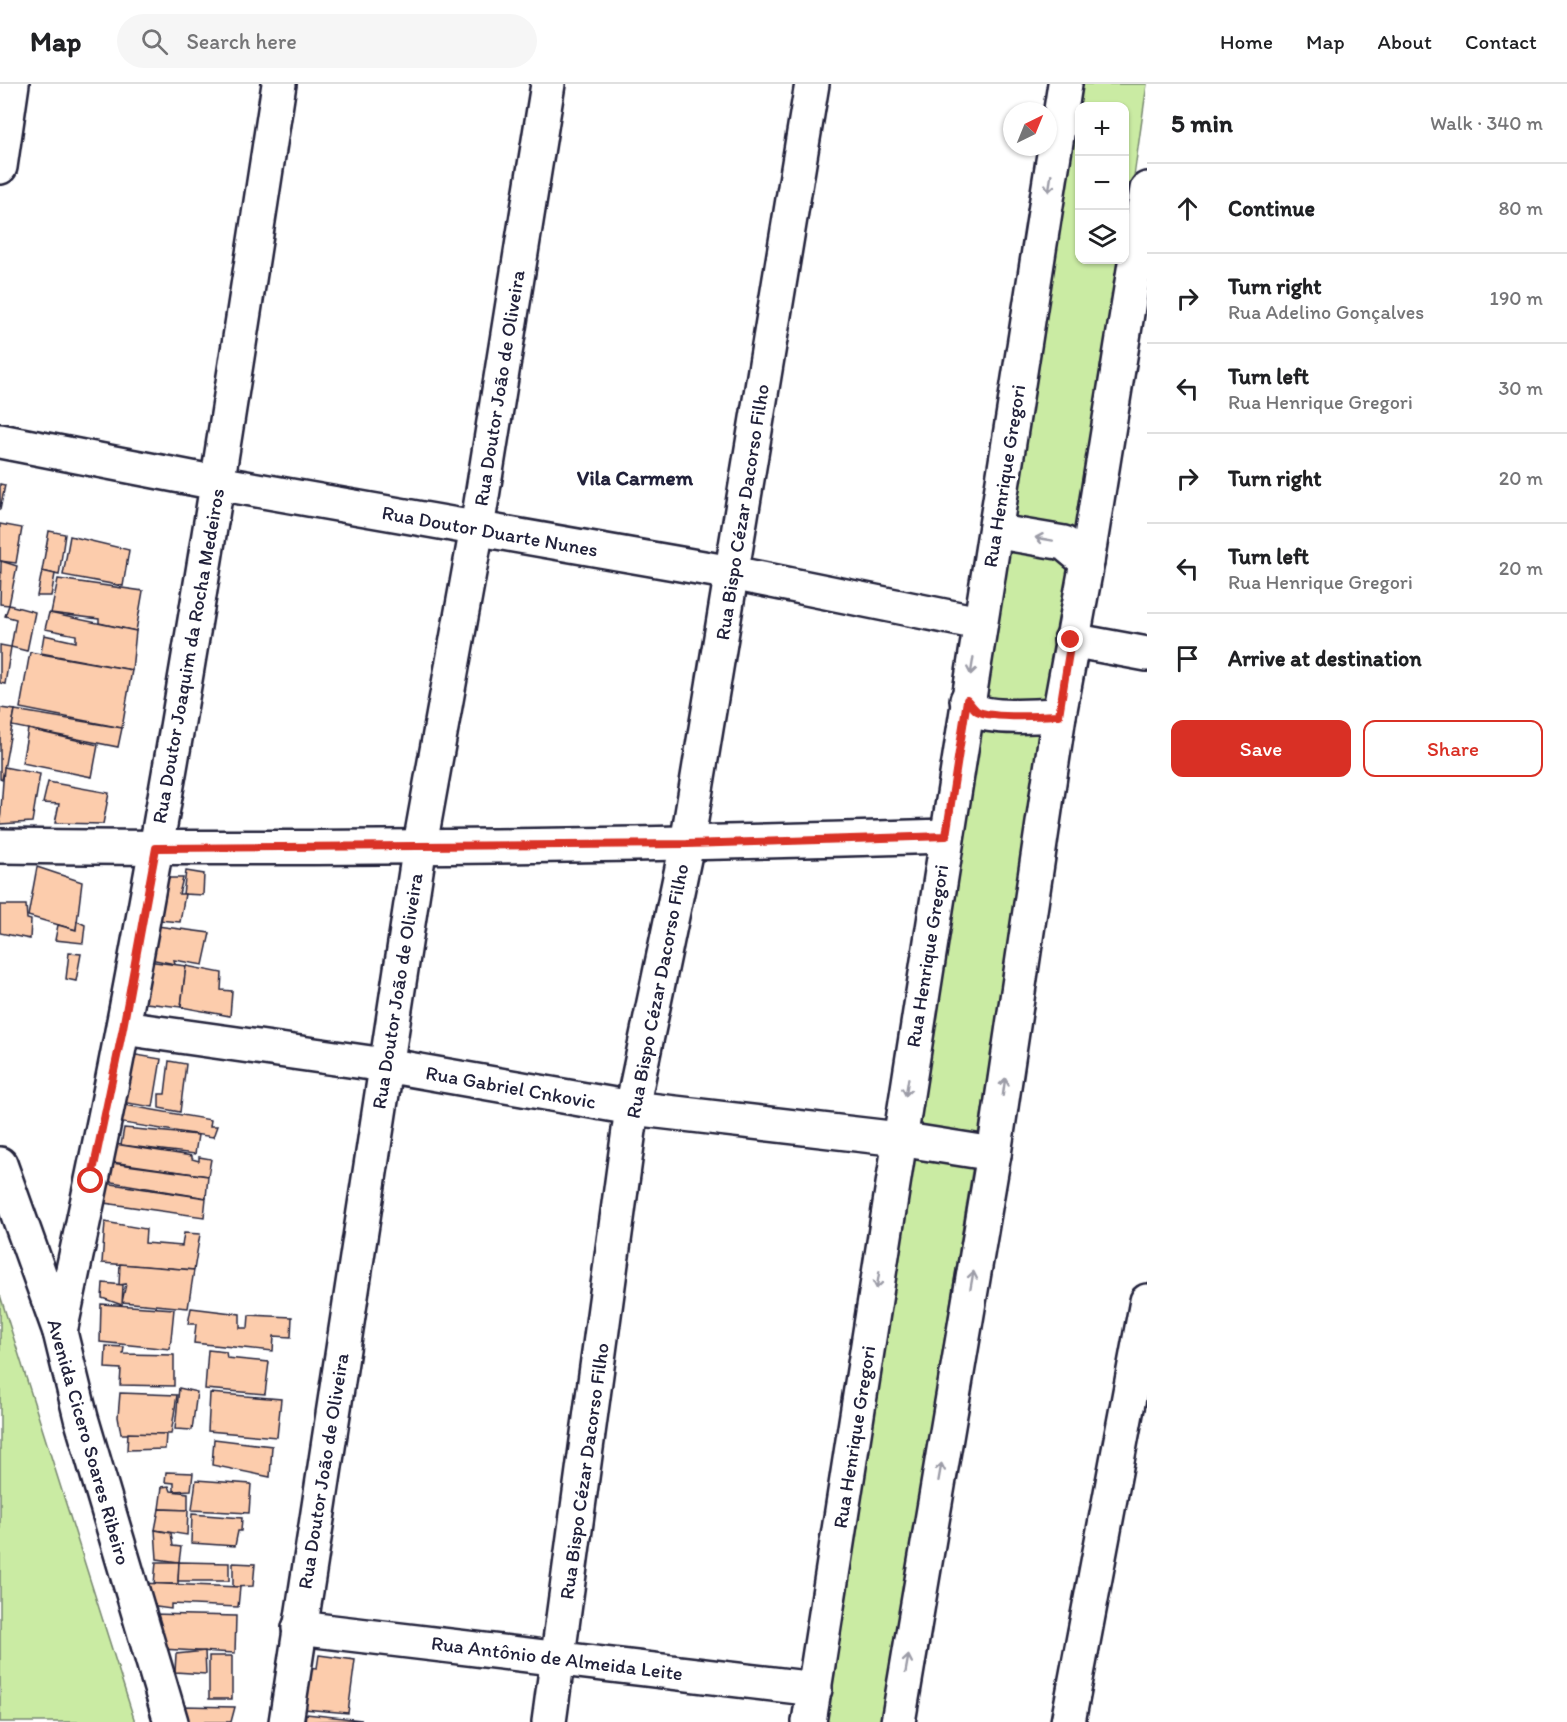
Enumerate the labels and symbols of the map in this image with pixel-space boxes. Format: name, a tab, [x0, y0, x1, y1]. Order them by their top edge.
north arrow	[1003, 102, 1057, 156]
one-way arrow	[1044, 173, 1055, 193]
street label: Rua Doutor João de Oliveira	[468, 268, 530, 508]
street label: Rua Bispo Cézar Dacorso Filho	[710, 382, 774, 642]
street label: Rua Henrique Gregori	[978, 383, 1030, 569]
district label: Vila Carmem	[577, 465, 694, 490]
street label: Rua Doutor Joaquim da Rocha Medeiros	[147, 486, 229, 825]
street label: Rua Doutor Duarte Nunes	[380, 500, 600, 562]
one-way arrow	[1034, 533, 1054, 544]
route end	[1057, 626, 1083, 652]
one-way arrow	[967, 656, 978, 676]
street label: Rua Bispo Cézar Dacorso Filho	[621, 862, 693, 1120]
street label: Rua Henrique Gregori	[901, 863, 953, 1049]
street label: Rua Doutor João de Oliveira	[366, 871, 428, 1111]
street label: Rua Gabriel Cnkovic	[424, 1060, 598, 1114]
one-way arrow	[902, 1077, 913, 1097]
one-way arrow	[998, 1078, 1009, 1098]
route start	[77, 1167, 103, 1193]
one-way arrow	[872, 1270, 883, 1289]
one-way arrow	[967, 1270, 978, 1290]
street label: Avenida Cicero Soares Ribeiro	[42, 1316, 136, 1568]
street label: Rua Bispo Cézar Dacorso Filho	[554, 1341, 614, 1601]
street label: Rua Henrique Gregori	[828, 1344, 880, 1530]
street label: Rua Doutor João de Oliveira	[292, 1351, 354, 1591]
one-way arrow	[935, 1463, 946, 1482]
street label: Rua Antônio de Almeida Leite	[430, 1631, 684, 1685]
one-way arrow	[902, 1655, 913, 1675]

